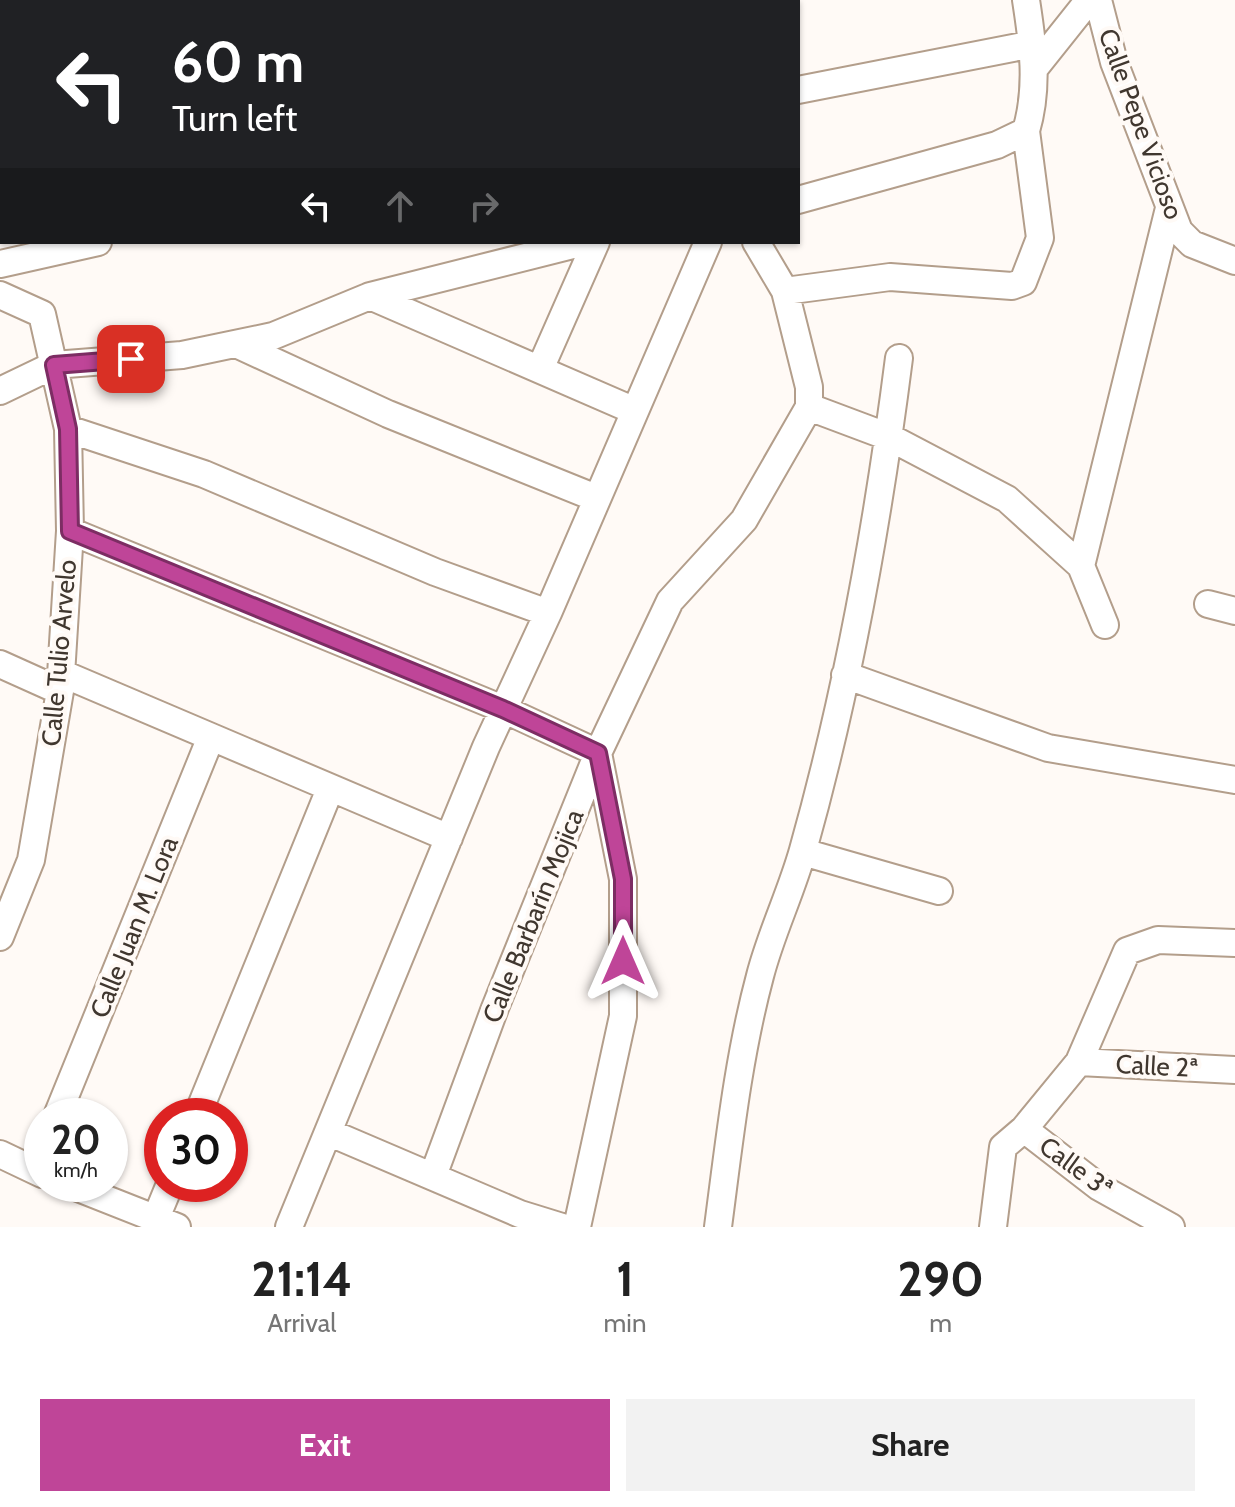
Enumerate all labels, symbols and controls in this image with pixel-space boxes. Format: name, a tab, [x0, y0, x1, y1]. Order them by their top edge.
street label: Calle Pepe Vicioso	[1092, 24, 1190, 224]
text: 60 m	[172, 28, 304, 96]
icon: left	[40, 32, 144, 136]
text: Turn left	[172, 96, 297, 140]
icon: left	[294, 184, 338, 228]
icon: ahead	[378, 184, 422, 228]
icon: right	[462, 184, 506, 228]
pin	[97, 325, 165, 393]
icon: arrive	[109, 337, 153, 381]
street label: Calle Tulio Arvelo	[35, 558, 83, 748]
street label: Calle Barbarín Mojica	[476, 804, 591, 1027]
street label: Calle Juan M. Lora	[83, 831, 185, 1022]
position arrow	[581, 919, 665, 1003]
street label: Calle 2ª	[1115, 1048, 1199, 1084]
speed limit sign: 30	[144, 1098, 248, 1202]
text: 20	[51, 1115, 101, 1164]
street label: Calle 3ª	[1033, 1130, 1119, 1204]
text: km/h	[54, 1158, 98, 1182]
text: 21:14	[251, 1250, 352, 1308]
text: 1	[616, 1250, 634, 1308]
text: 290	[898, 1250, 984, 1308]
text: Arrival	[267, 1307, 336, 1339]
text: min	[604, 1307, 646, 1339]
text: m	[929, 1307, 952, 1339]
button: Exit	[40, 1399, 610, 1491]
button: Share	[626, 1399, 1195, 1491]

